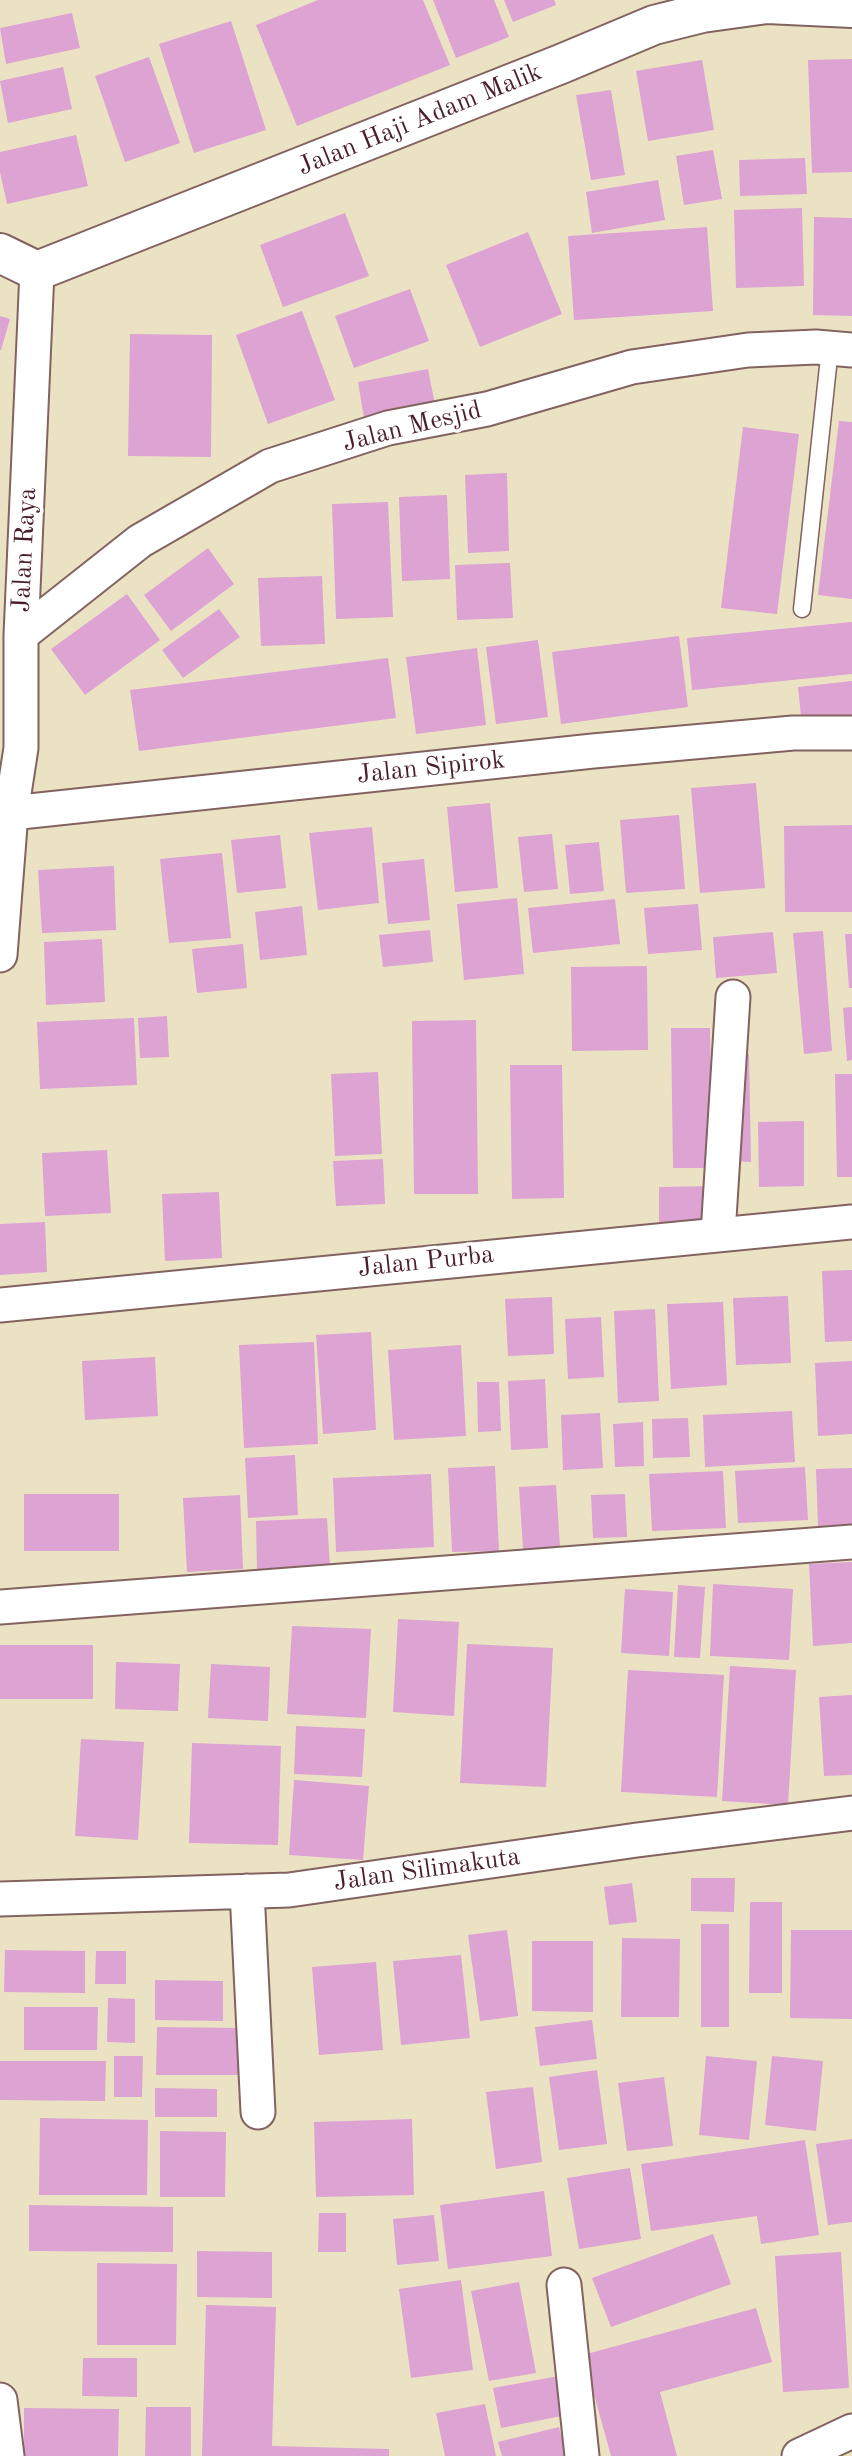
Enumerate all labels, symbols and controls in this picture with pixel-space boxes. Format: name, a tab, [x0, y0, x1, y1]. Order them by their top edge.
street label: Jalan Haji Adam Malik	[293, 57, 547, 183]
street label: Jalan Mesjid	[339, 395, 485, 459]
street label: Jalan Raya	[6, 487, 44, 613]
street label: Jalan Sipirok	[355, 745, 507, 791]
street label: Jalan Purba	[357, 1239, 495, 1285]
street label: Jalan Silimakuta	[332, 1841, 522, 1899]

